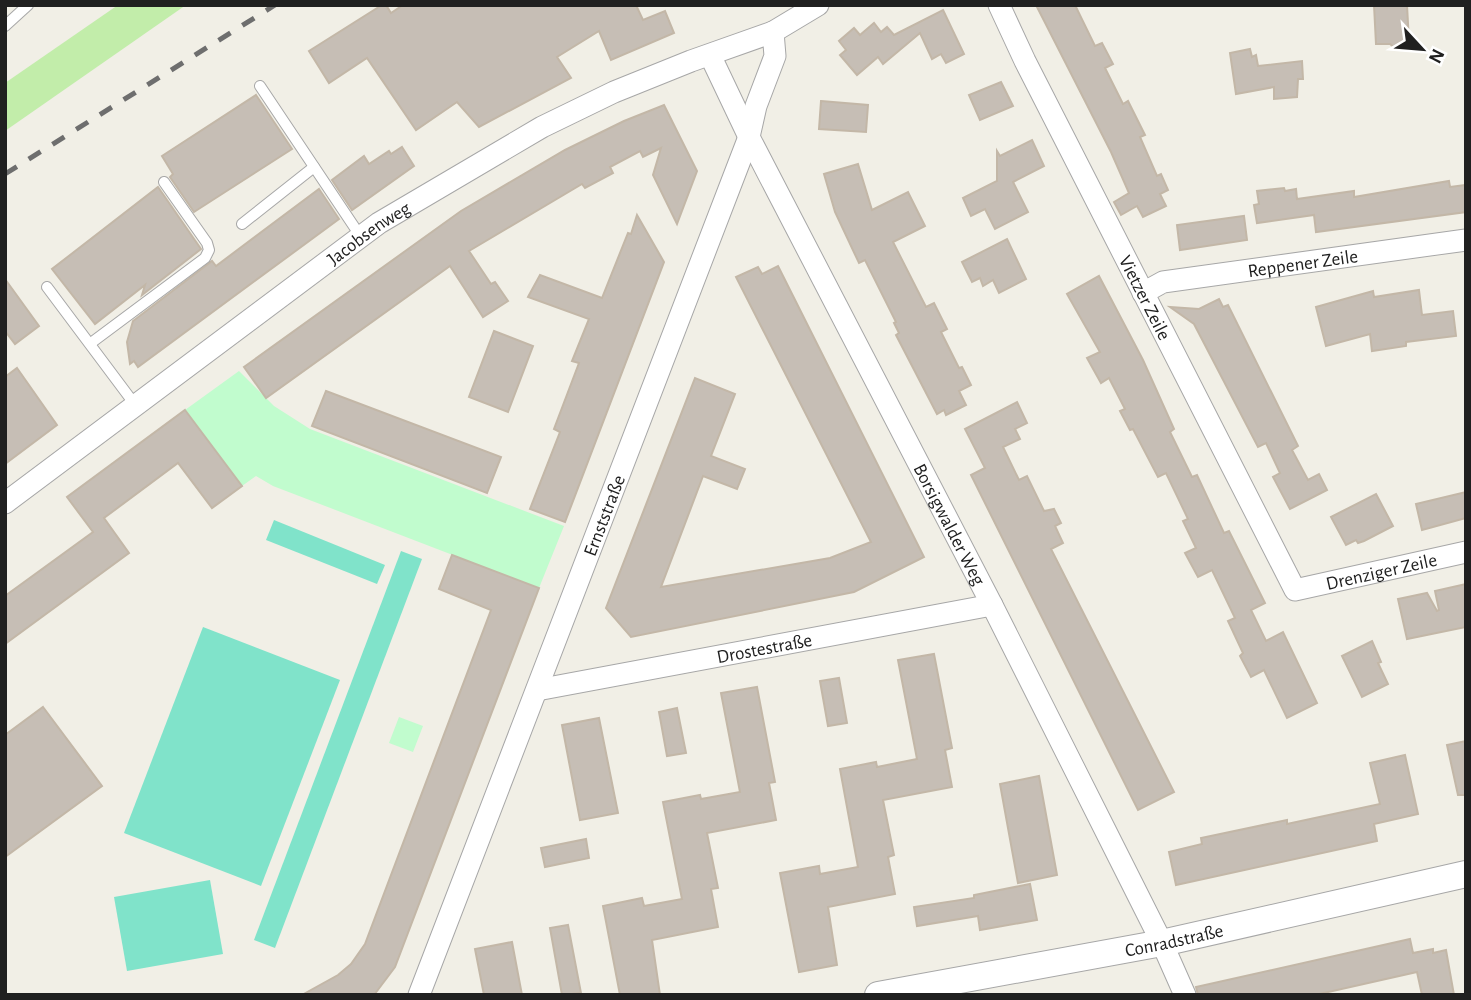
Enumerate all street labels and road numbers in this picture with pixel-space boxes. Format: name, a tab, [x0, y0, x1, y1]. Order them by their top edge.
street label: Jacobsenweg	[324, 198, 415, 269]
street label: Reppener Zeile	[1247, 247, 1359, 281]
street label: Vietzer Zeile	[1115, 253, 1174, 343]
street label: Borsigwalder Weg	[909, 461, 988, 589]
street label: Ernststraße	[581, 473, 629, 559]
street label: Drenziger Zeile	[1324, 551, 1439, 594]
street label: Drostestraße	[715, 631, 814, 667]
street label: Conradstraße	[1123, 921, 1225, 961]

